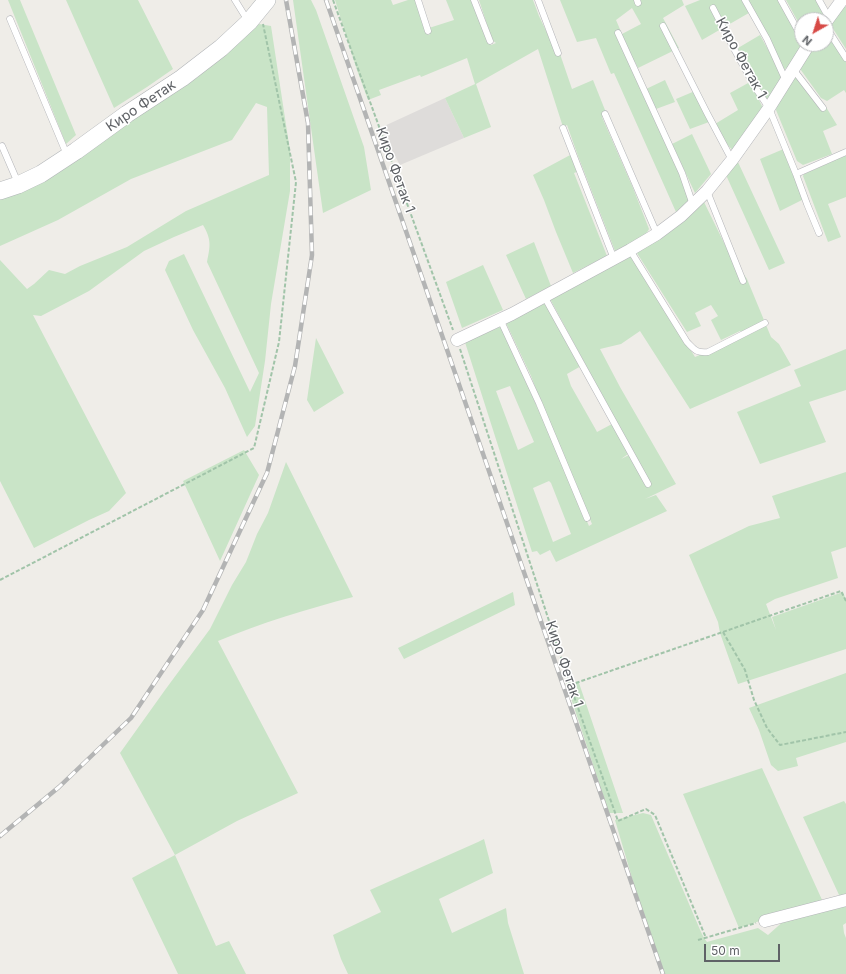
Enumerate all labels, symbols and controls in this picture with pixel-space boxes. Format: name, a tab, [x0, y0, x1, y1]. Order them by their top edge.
north arrow	[794, 12, 834, 52]
street label: Киро Фетак 1	[712, 15, 770, 101]
text: N	[799, 32, 815, 49]
street label: Киро Фетак	[103, 77, 179, 135]
street label: Киро Фетак 1	[372, 125, 418, 215]
street label: Киро Фетак 1	[541, 619, 587, 709]
scale bar	[706, 936, 782, 962]
text: 50 m	[711, 943, 740, 958]

